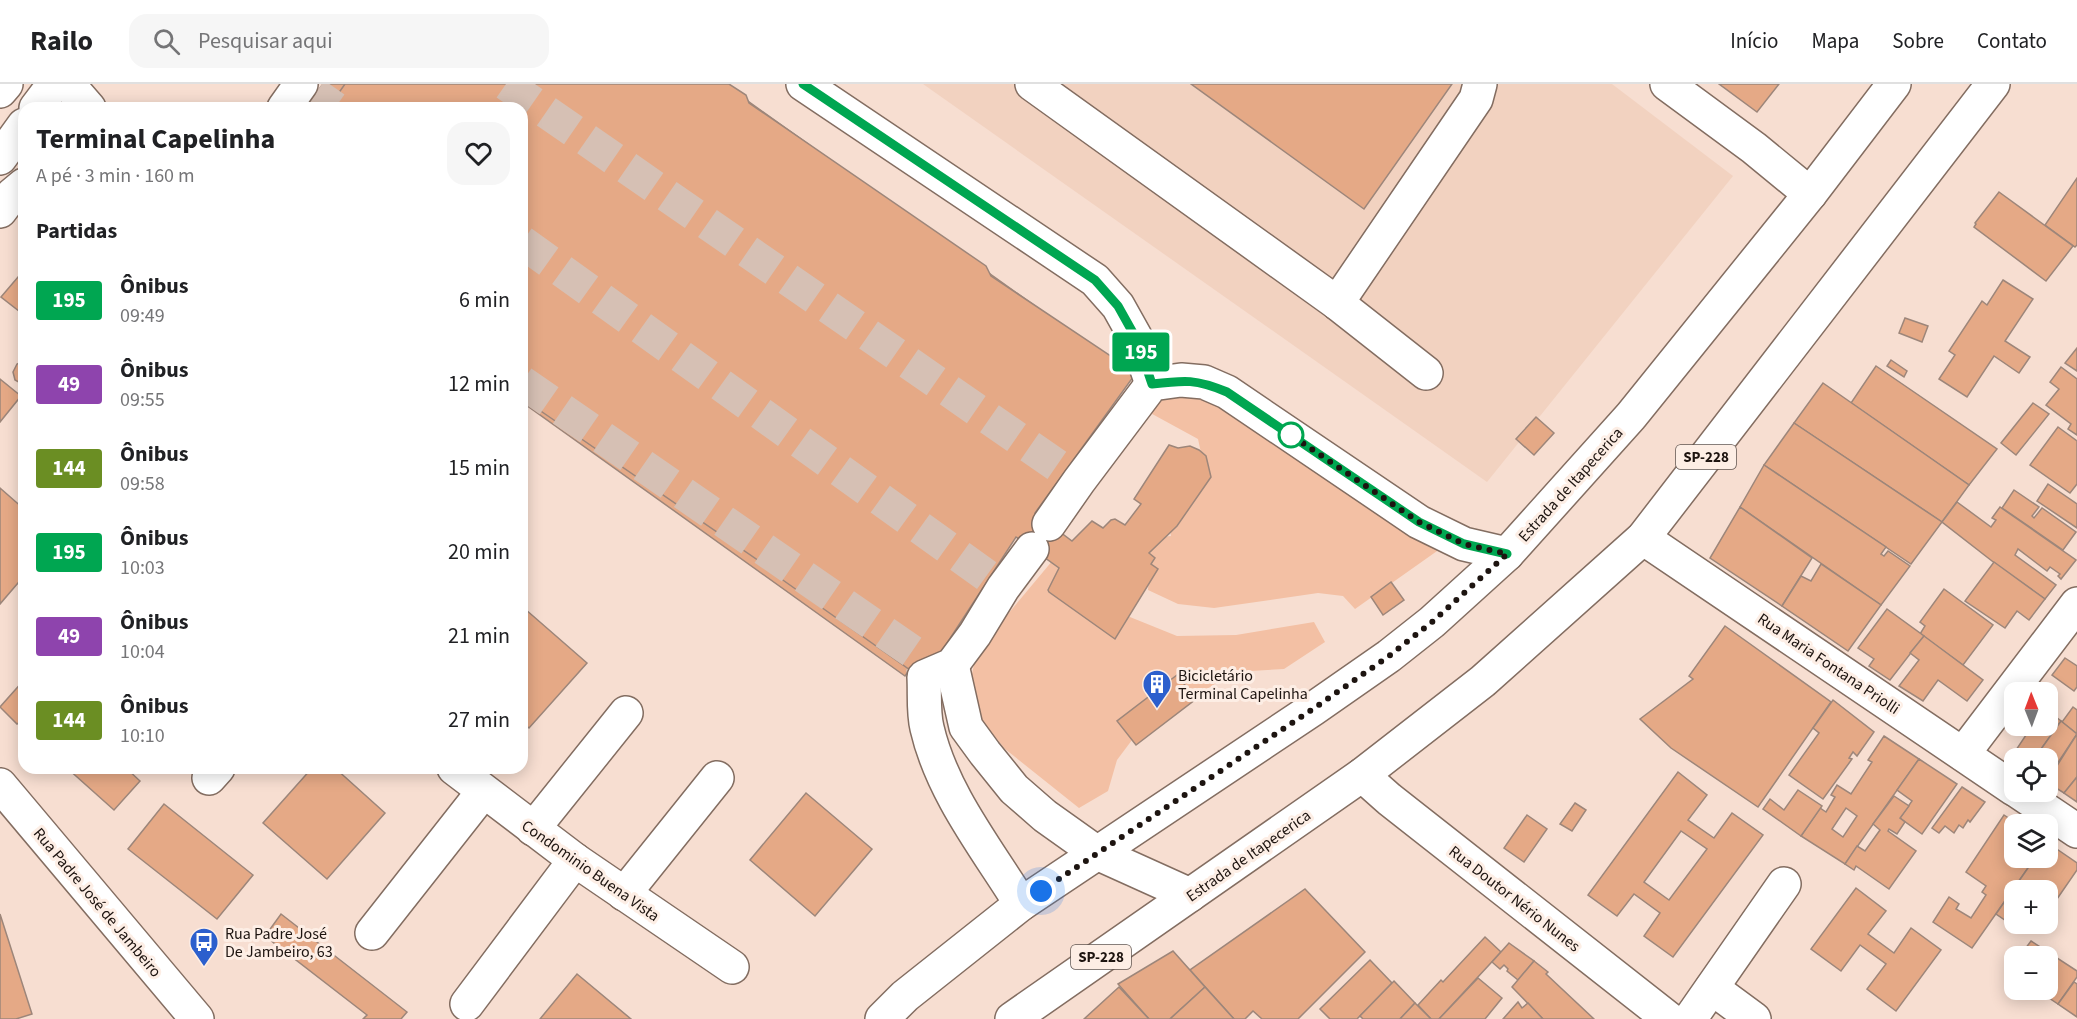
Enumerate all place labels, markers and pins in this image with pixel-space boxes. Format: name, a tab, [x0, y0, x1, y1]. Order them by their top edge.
unlabelled marker	[1278, 422, 1304, 448]
place label: Bicicletário Terminal Capelinha	[1178, 665, 1308, 705]
building icon: Bicicletário Terminal Capelinha	[1141, 668, 1173, 710]
place label: Rua Padre José De Jambeiro, 63	[225, 923, 333, 963]
bus stop icon: Rua Padre José De Jambeiro, 63	[188, 926, 220, 968]

